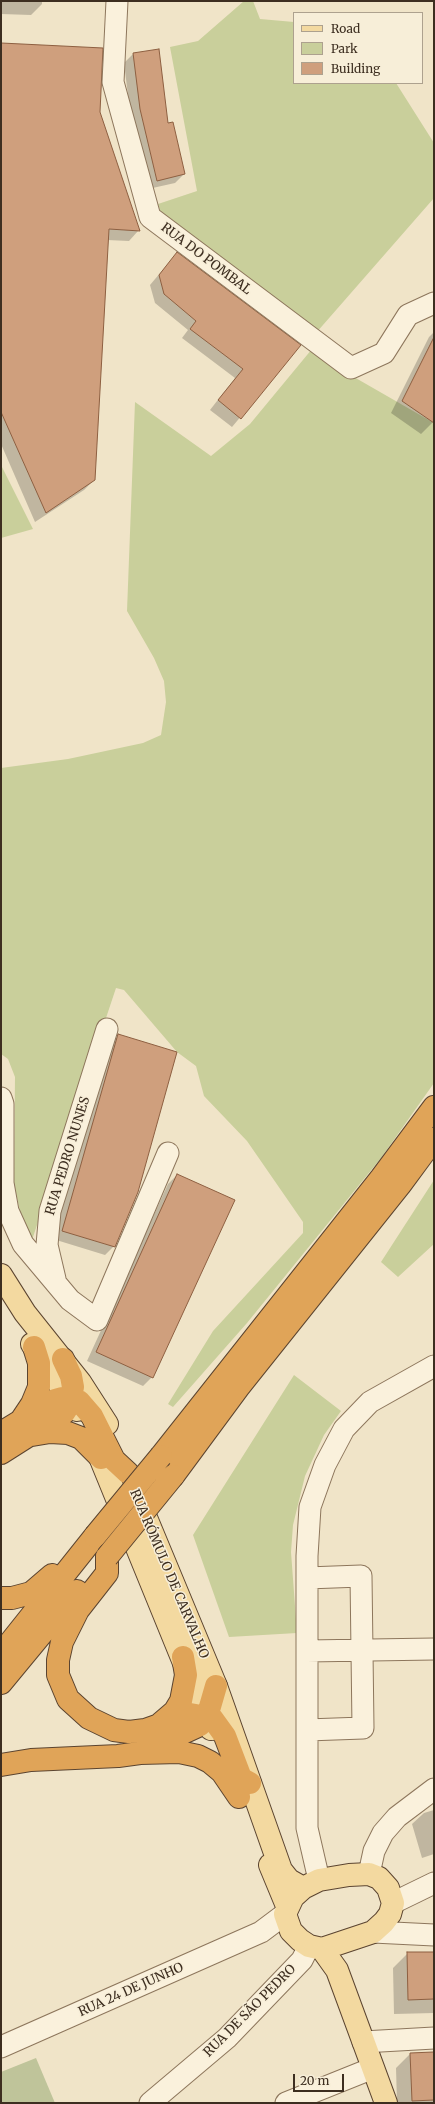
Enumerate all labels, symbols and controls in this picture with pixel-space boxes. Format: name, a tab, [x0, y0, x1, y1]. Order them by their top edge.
legend	[293, 12, 423, 84]
text: Road	[331, 21, 360, 36]
text: Park	[331, 41, 358, 56]
text: Building	[331, 61, 380, 76]
street label: RUA DO POMBAL	[158, 220, 254, 298]
street label: RUA PEDRO NUNES	[43, 1095, 93, 1217]
street label: RUA RÓMULO DE CARVALHO	[126, 1487, 212, 1661]
street label: RUA 24 DE JUNHO	[76, 1960, 186, 2020]
street label: RUA DE SÃO PEDRO	[201, 1962, 299, 2060]
scale bar	[295, 2066, 346, 2092]
text: 20 m	[300, 2073, 329, 2088]

